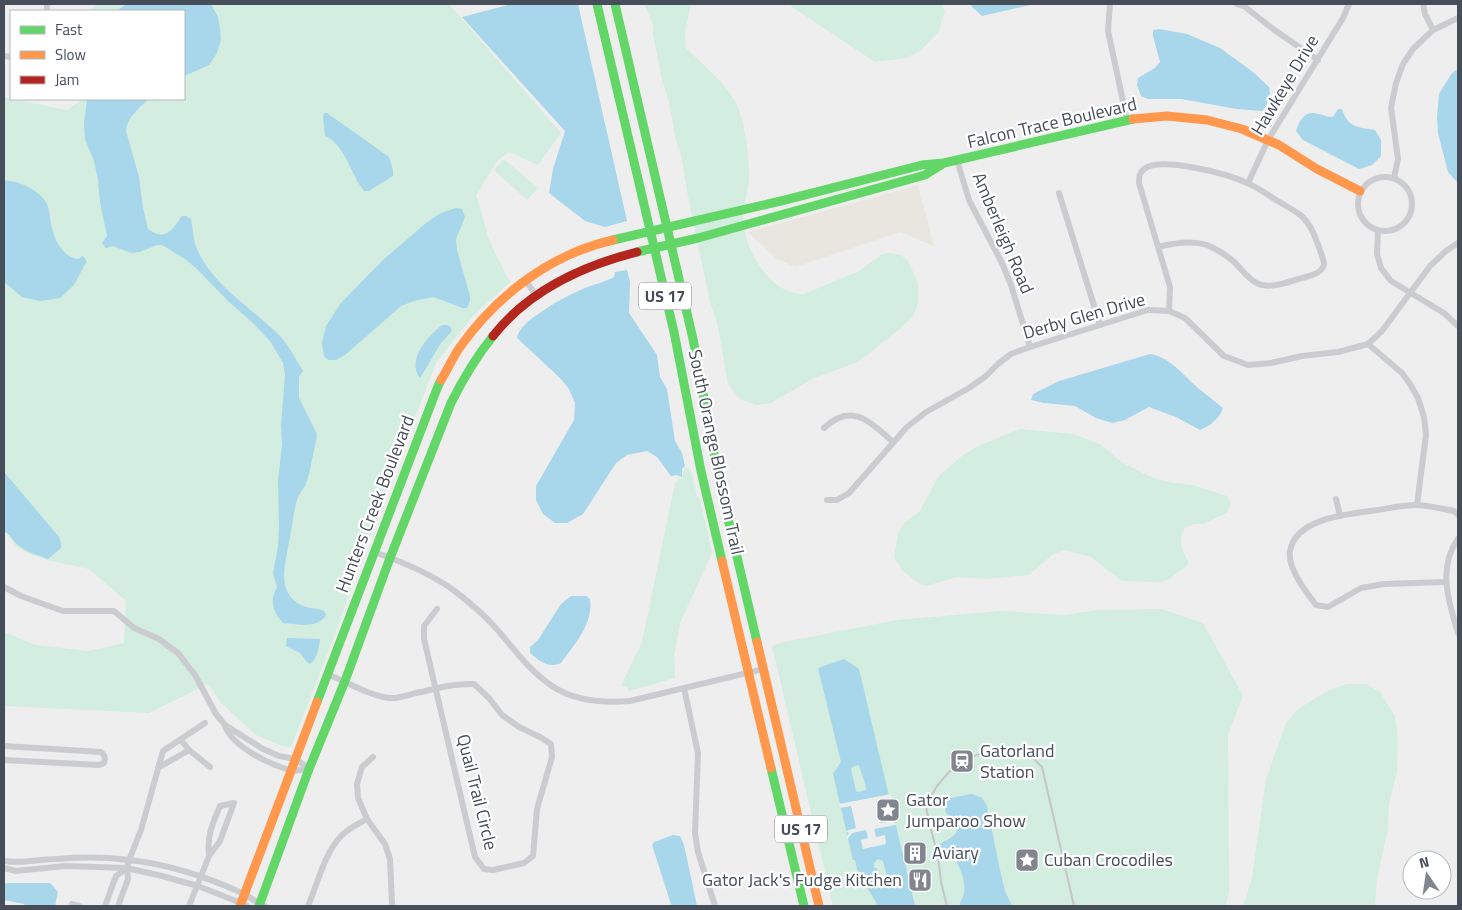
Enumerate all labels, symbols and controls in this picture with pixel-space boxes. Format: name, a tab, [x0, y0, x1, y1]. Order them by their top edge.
legend	[10, 10, 185, 100]
text: Fast	[55, 18, 83, 41]
street label: Hawkeye Drive	[1244, 29, 1325, 140]
text: Slow	[55, 43, 86, 66]
text: Jam	[55, 68, 79, 91]
street label: Falcon Trace Boulevard	[964, 90, 1139, 155]
street label: Amberleigh Road	[966, 168, 1041, 298]
road number: US 17	[639, 282, 691, 310]
street label: Derby Glen Drive	[1019, 285, 1148, 346]
street label: South Orange Blossom Trail	[682, 347, 751, 557]
street label: Hunters Creek Boulevard	[328, 411, 421, 596]
street label: Quail Trail Circle	[450, 731, 505, 853]
place label: Gatorland Station	[980, 737, 1055, 785]
station icon: Gatorland Station	[949, 748, 975, 774]
place label: Gator Jumparoo Show	[906, 786, 1026, 834]
place icon: Gator Jumparoo Show	[875, 797, 901, 823]
road number: US 17	[775, 816, 827, 842]
place label: Aviary	[932, 839, 979, 866]
building icon: Aviary	[902, 840, 928, 866]
place label: Cuban Crocodiles	[1044, 846, 1173, 873]
place icon: Cuban Crocodiles	[1014, 847, 1040, 873]
north arrow	[1402, 850, 1452, 900]
text: N	[1417, 851, 1431, 873]
place label: Gator Jack's Fudge Kitchen	[702, 866, 902, 893]
restaurant icon: Gator Jack's Fudge Kitchen	[907, 867, 933, 893]

